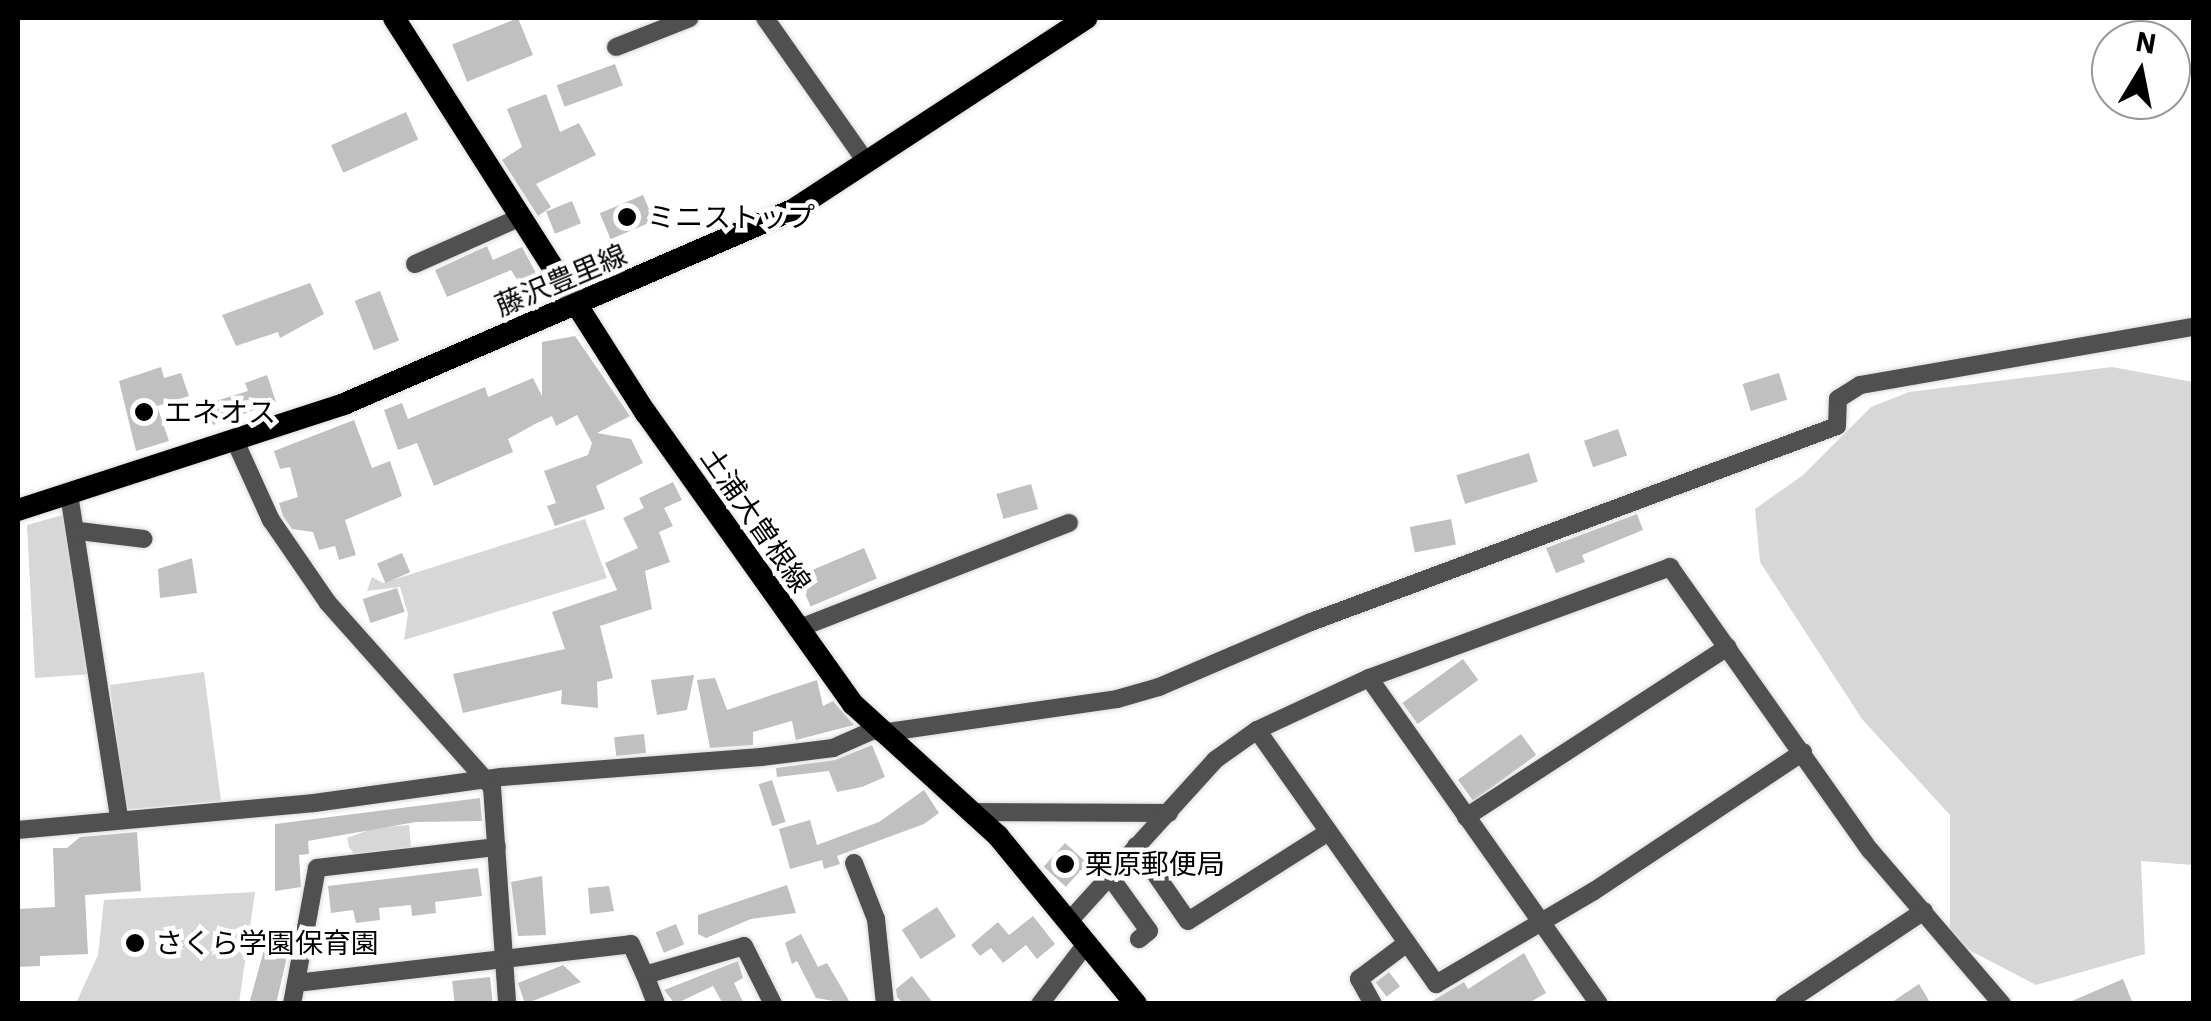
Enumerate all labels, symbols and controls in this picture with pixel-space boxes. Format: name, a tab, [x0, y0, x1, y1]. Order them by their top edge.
north arrow	[2091, 20, 2191, 120]
text: N	[2133, 22, 2159, 62]
place label: ミニストップ	[647, 200, 815, 234]
marker: ミニストップ	[616, 206, 638, 228]
street label: 藤沢豊里線	[490, 237, 632, 323]
place label: エネオス	[164, 395, 276, 429]
marker: エネオス	[133, 401, 155, 423]
street label: 土浦大曽根線	[694, 442, 818, 598]
place label: 栗原郵便局	[1085, 847, 1225, 881]
marker: 栗原郵便局	[1054, 853, 1076, 875]
place label: さくら学園保育園	[155, 926, 379, 960]
marker: さくら学園保育園	[124, 932, 146, 954]

